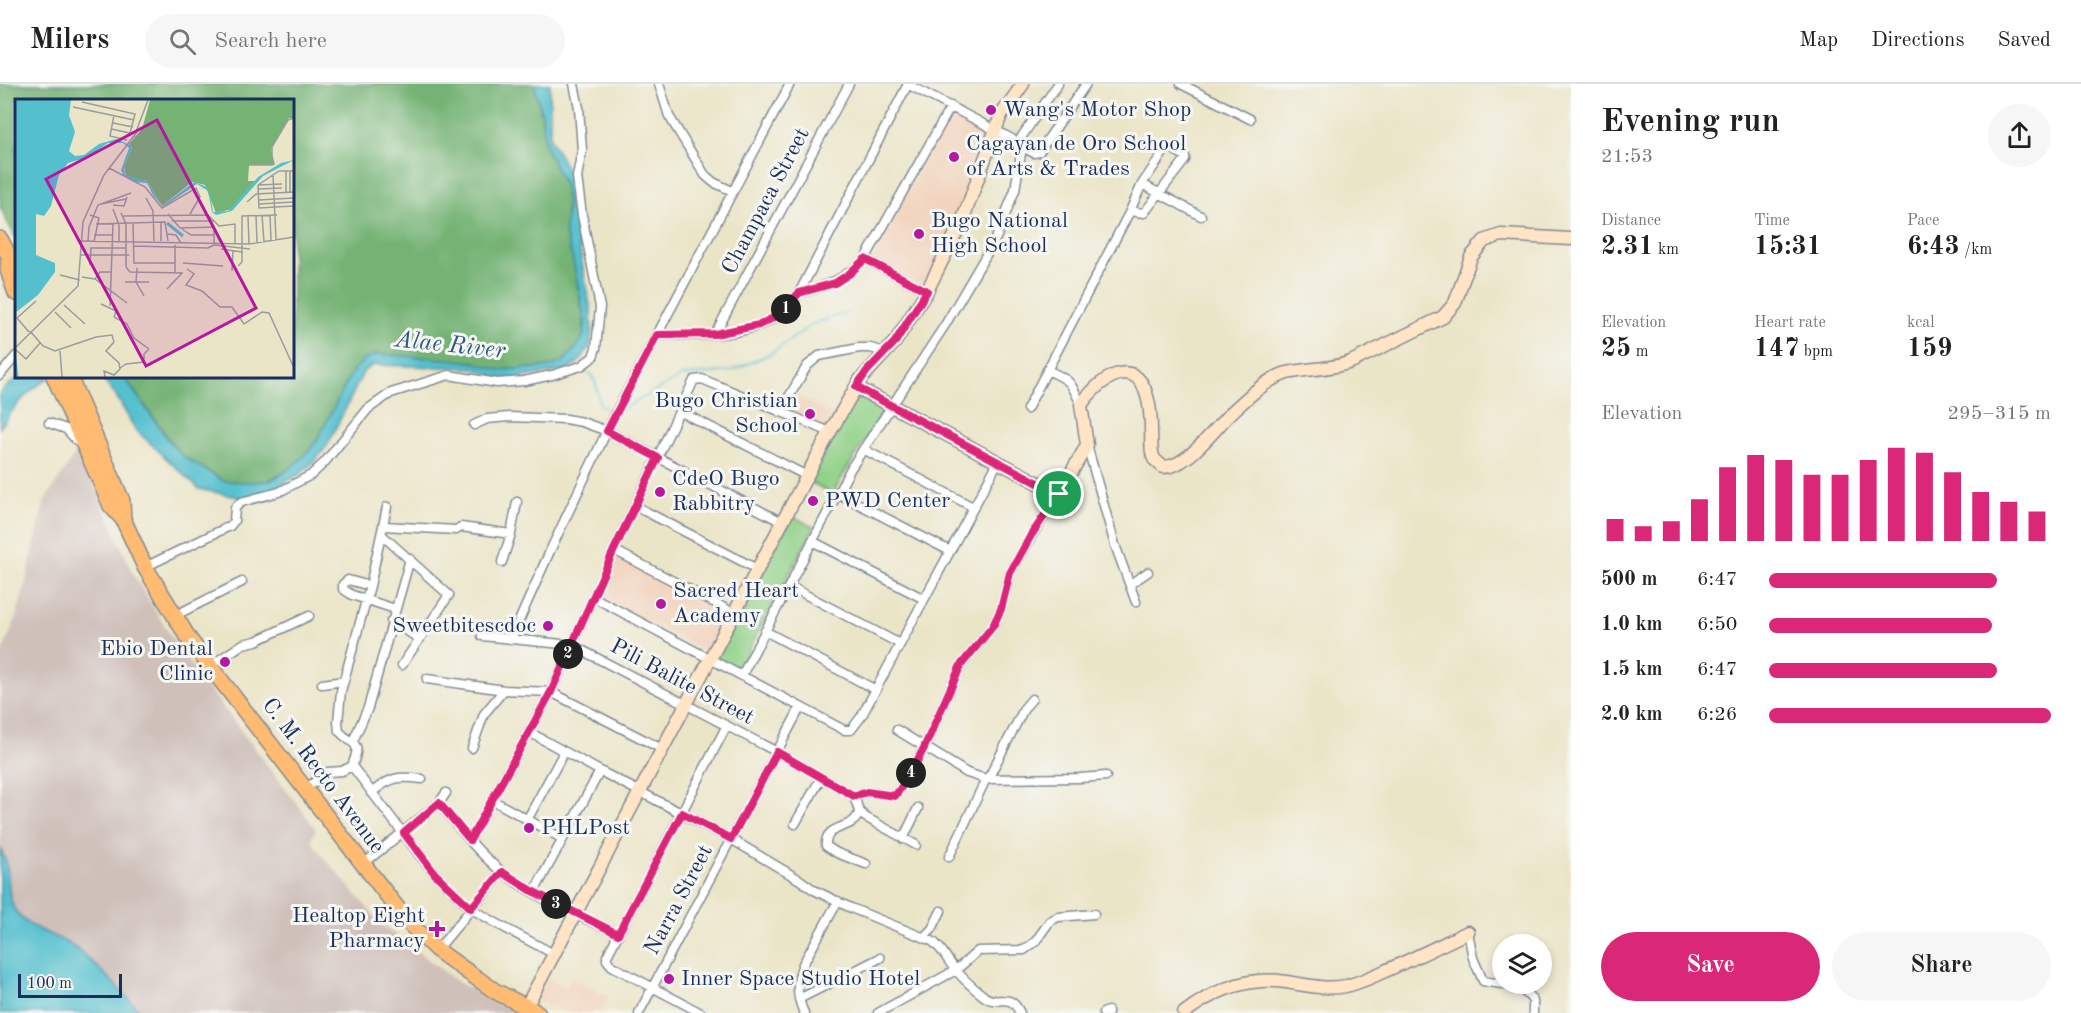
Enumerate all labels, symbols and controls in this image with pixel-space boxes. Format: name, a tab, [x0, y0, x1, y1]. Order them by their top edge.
search box	[145, 14, 565, 68]
icon: search	[166, 25, 199, 58]
text: Milers	[30, 27, 109, 55]
text: Search here	[214, 30, 327, 52]
text: Map	[1799, 30, 1838, 51]
text: Directions	[1871, 30, 1965, 51]
text: Saved	[1998, 30, 2051, 51]
inset map	[15, 99, 294, 378]
place label: Wang's Motor Shop	[1003, 99, 1191, 121]
marker: Wang's Motor Shop	[984, 103, 998, 117]
button: share	[1988, 104, 2051, 167]
text: Evening run	[1601, 106, 1780, 139]
street label: Champaca Street	[718, 124, 814, 278]
place label: Cagayan de Oro School of Arts & Trades	[966, 133, 1186, 180]
text: 21:53	[1601, 147, 1653, 167]
marker: Cagayan de Oro School of Arts & Trades	[947, 150, 961, 164]
place label: Bugo National High School	[931, 210, 1068, 257]
text: Distance	[1601, 213, 1661, 229]
text: Time	[1754, 213, 1790, 229]
text: Pace	[1907, 213, 1939, 229]
marker: Bugo National High School	[912, 227, 926, 241]
text: 2.31	[1601, 234, 1654, 260]
text: 15:31	[1754, 234, 1822, 260]
text: 6:43	[1907, 234, 1960, 260]
text: km	[1654, 242, 1679, 258]
text: /km	[1960, 242, 1992, 258]
pin: 1	[771, 294, 801, 324]
text: 1	[781, 301, 791, 317]
text: Elevation	[1601, 315, 1666, 331]
text: Heart rate	[1754, 315, 1826, 331]
text: kcal	[1907, 315, 1935, 331]
water label: Alae River	[392, 328, 507, 364]
text: 25	[1601, 336, 1631, 362]
text: 147	[1754, 336, 1799, 362]
text: 159	[1907, 336, 1952, 362]
text: m	[1631, 344, 1648, 360]
text: bpm	[1799, 344, 1833, 360]
place label: Bugo Christian School	[655, 390, 798, 437]
text: Elevation	[1601, 404, 1682, 424]
text: 295–315 m	[1948, 404, 2051, 424]
marker: Bugo Christian School	[803, 407, 817, 421]
place label: CdeO Bugo Rabbitry	[672, 468, 780, 515]
pin	[1033, 468, 1084, 519]
icon: arrive	[1042, 477, 1075, 510]
marker: CdeO Bugo Rabbitry	[653, 485, 667, 499]
place label: PWD Center	[825, 490, 950, 512]
marker: PWD Center	[806, 494, 820, 508]
text: 500 m	[1601, 570, 1657, 590]
text: 6:47	[1697, 570, 1737, 590]
place label: Sacred Heart Academy	[673, 580, 799, 627]
marker: Sacred Heart Academy	[654, 597, 668, 611]
place label: Sweetbitescdoc	[392, 615, 536, 637]
text: 1.0 km	[1601, 615, 1663, 635]
text: 6:50	[1697, 615, 1737, 635]
marker: Sweetbitescdoc	[541, 619, 555, 633]
street label: Pili Balite Street	[607, 635, 757, 729]
place label: Ebio Dental Clinic	[100, 638, 213, 685]
pin: 2	[553, 639, 583, 669]
text: 2	[563, 646, 573, 662]
marker: Ebio Dental Clinic	[218, 655, 232, 669]
text: 1.5 km	[1601, 660, 1663, 680]
text: 6:47	[1697, 660, 1737, 680]
street label: C. M. Recto Avenue	[258, 694, 388, 858]
text: 2.0 km	[1601, 705, 1663, 725]
text: 6:26	[1697, 705, 1737, 725]
pin: 4	[896, 758, 926, 788]
text: 4	[906, 765, 916, 781]
place label: PHLPost	[541, 817, 630, 839]
marker: PHLPost	[522, 821, 536, 835]
street label: Narra Street	[641, 841, 717, 959]
pin: 3	[541, 889, 571, 919]
text: 3	[551, 896, 561, 912]
place label: Healtop Eight Pharmacy	[292, 905, 425, 952]
marker: Healtop Eight Pharmacy	[430, 922, 444, 936]
button: Save	[1601, 932, 1820, 1001]
button: Share	[1832, 932, 2051, 1001]
map controls	[1492, 934, 1552, 994]
button: layers	[1492, 934, 1552, 994]
place label: Inner Space Studio Hotel	[681, 968, 920, 990]
scale bar	[18, 971, 122, 998]
marker: Inner Space Studio Hotel	[662, 972, 676, 986]
text: 100 m	[27, 976, 72, 992]

